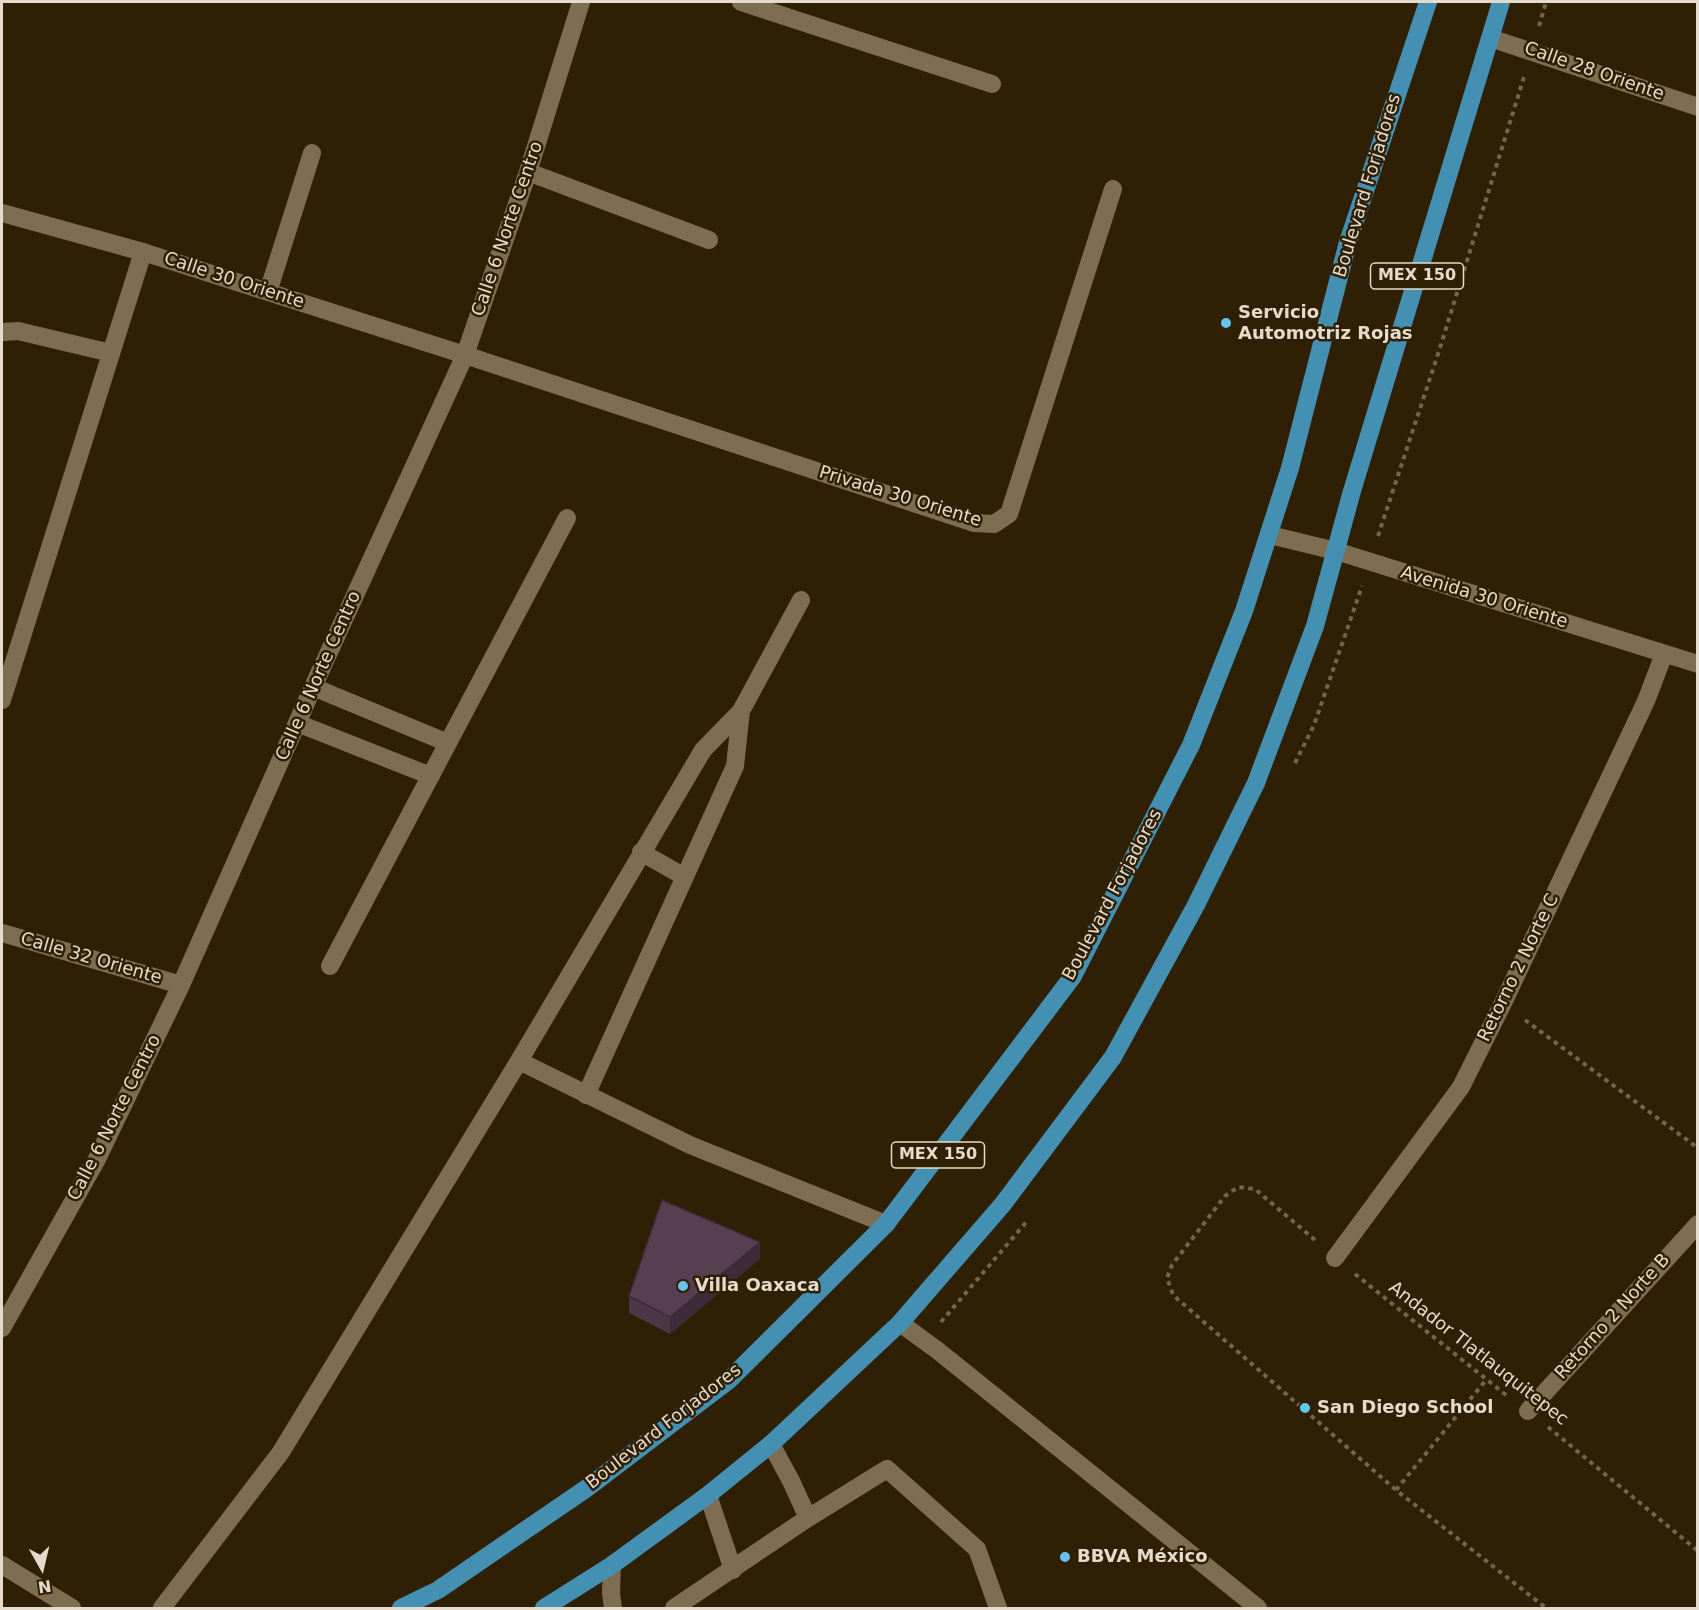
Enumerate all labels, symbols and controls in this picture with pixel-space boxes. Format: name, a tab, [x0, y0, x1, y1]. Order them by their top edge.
street label: Calle 28 Oriente	[1521, 38, 1667, 106]
street label: Boulevard Forjadores	[1330, 92, 1406, 280]
street label: Calle 6 Norte Centro	[468, 139, 548, 319]
street label: Calle 30 Oriente	[161, 248, 307, 314]
road number: MEX 150	[1370, 263, 1464, 289]
place label: Servicio Automotriz Rojas	[1238, 302, 1412, 344]
marker: Servicio Automotriz Rojas	[1219, 316, 1233, 330]
street label: Privada 30 Oriente	[816, 462, 984, 532]
street label: Avenida 30 Oriente	[1398, 562, 1570, 634]
street label: Calle 6 Norte Centro	[272, 588, 366, 764]
street label: Boulevard Forjadores	[1059, 806, 1167, 984]
street label: Retorno 2 Norte C	[1474, 891, 1564, 1045]
street label: Calle 32 Oriente	[18, 928, 164, 990]
street label: Calle 6 Norte Centro	[64, 1031, 166, 1205]
road number: MEX 150	[892, 1142, 984, 1168]
street label: Retorno 2 Norte B	[1551, 1250, 1675, 1384]
place label: Villa Oaxaca	[695, 1275, 820, 1297]
street label: Andador Tlatlauquitepec	[1384, 1277, 1572, 1431]
marker: Villa Oaxaca	[676, 1279, 690, 1293]
street label: Boulevard Forjadores	[582, 1360, 746, 1494]
place label: San Diego School	[1317, 1397, 1493, 1419]
marker: San Diego School	[1298, 1401, 1312, 1415]
north arrow	[12, 1538, 72, 1598]
place label: BBVA México	[1077, 1546, 1208, 1568]
marker: BBVA México	[1058, 1550, 1072, 1564]
text: N	[37, 1576, 53, 1597]

